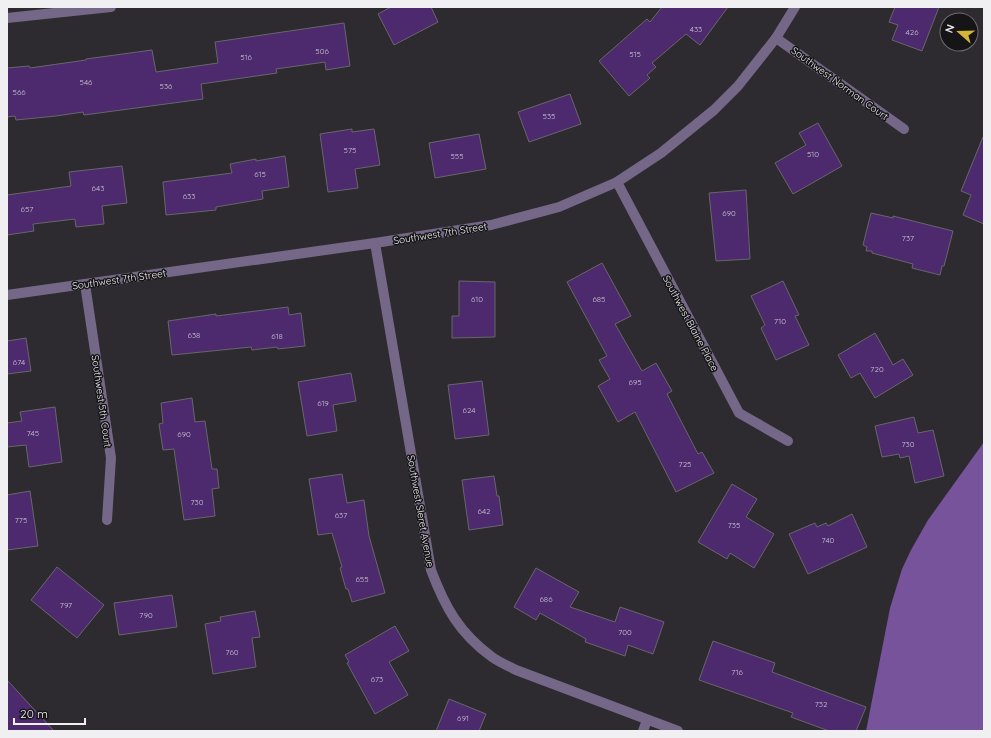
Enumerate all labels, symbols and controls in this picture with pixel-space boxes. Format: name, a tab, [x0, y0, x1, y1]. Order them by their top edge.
north arrow	[939, 12, 979, 52]
text: N	[942, 22, 958, 35]
house number: 433	[690, 24, 702, 34]
house number: 426	[906, 27, 919, 37]
street label: Southwest Norman Court	[789, 44, 891, 123]
house number: 506	[315, 46, 329, 56]
house number: 515	[629, 49, 641, 59]
house number: 516	[240, 52, 253, 62]
house number: 546	[80, 77, 93, 87]
house number: 536	[160, 81, 173, 91]
house number: 566	[13, 87, 26, 97]
house number: 535	[543, 111, 555, 121]
house number: 575	[344, 145, 356, 155]
house number: 510	[807, 149, 819, 159]
house number: 555	[450, 151, 464, 161]
house number: 615	[254, 169, 266, 179]
house number: 643	[92, 183, 104, 193]
house number: 633	[183, 191, 195, 201]
house number: 657	[21, 204, 33, 214]
house number: 690	[722, 208, 736, 218]
street label: Southwest 7th Street	[392, 220, 488, 247]
house number: 737	[902, 233, 914, 243]
street label: Southwest 7th Street	[71, 266, 167, 293]
street label: Southwest Blaine Place	[660, 273, 722, 374]
house number: 610	[471, 294, 483, 304]
house number: 685	[593, 294, 605, 304]
house number: 710	[774, 316, 786, 326]
house number: 638	[188, 330, 200, 340]
house number: 618	[271, 331, 283, 341]
street label: Southwest 5th Court	[89, 354, 115, 449]
house number: 674	[13, 357, 25, 367]
house number: 720	[870, 364, 884, 374]
house number: 695	[628, 377, 642, 387]
house number: 619	[317, 398, 329, 408]
house number: 624	[463, 405, 475, 415]
house number: 745	[27, 428, 39, 438]
house number: 690	[177, 429, 191, 439]
house number: 730	[901, 439, 915, 449]
street label: Southwest Sleret Avenue	[404, 454, 437, 568]
house number: 725	[679, 459, 691, 469]
house number: 730	[190, 497, 204, 507]
house number: 642	[477, 506, 491, 516]
house number: 637	[335, 510, 347, 520]
house number: 775	[15, 515, 27, 525]
house number: 735	[728, 520, 740, 530]
house number: 740	[822, 535, 835, 545]
house number: 655	[355, 574, 369, 584]
house number: 686	[540, 594, 553, 604]
house number: 797	[60, 600, 72, 610]
house number: 790	[139, 610, 153, 620]
house number: 700	[618, 627, 632, 637]
house number: 760	[226, 647, 239, 657]
house number: 716	[731, 667, 744, 677]
house number: 673	[371, 674, 383, 684]
house number: 732	[815, 699, 828, 709]
scale bar	[14, 700, 85, 726]
text: 20 m	[20, 706, 48, 721]
house number: 691	[457, 713, 469, 723]

